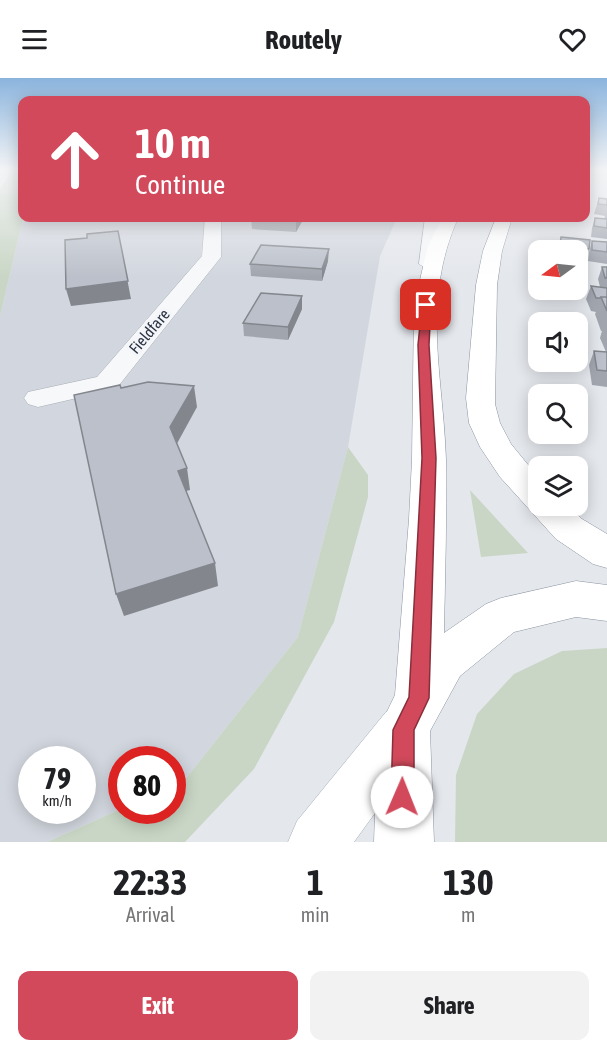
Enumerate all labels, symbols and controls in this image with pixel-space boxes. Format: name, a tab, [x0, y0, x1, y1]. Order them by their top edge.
icon: menu	[18, 23, 51, 56]
icon: heart	[556, 23, 589, 56]
text: Routely	[265, 24, 342, 55]
text: 10 m	[135, 119, 210, 167]
icon: ahead	[36, 120, 114, 198]
text: Continue	[135, 169, 225, 200]
north arrow	[528, 240, 588, 300]
map controls	[528, 240, 588, 516]
pin	[400, 279, 451, 330]
icon: arrive	[409, 288, 442, 321]
street label: Fieldfare	[125, 305, 173, 357]
button: sound	[528, 312, 588, 372]
button: search	[528, 384, 588, 444]
button: layers	[528, 456, 588, 516]
speed limit sign: 80	[108, 746, 186, 824]
text: 79	[43, 761, 71, 795]
position arrow	[370, 765, 434, 829]
text: km/h	[42, 792, 72, 809]
text: 22:33	[113, 861, 187, 903]
text: 1	[307, 861, 324, 903]
text: 130	[443, 861, 494, 903]
text: Arrival	[126, 903, 175, 926]
text: min	[301, 903, 330, 926]
text: m	[461, 903, 475, 926]
button: Exit	[18, 971, 298, 1040]
button: Share	[310, 971, 589, 1040]

